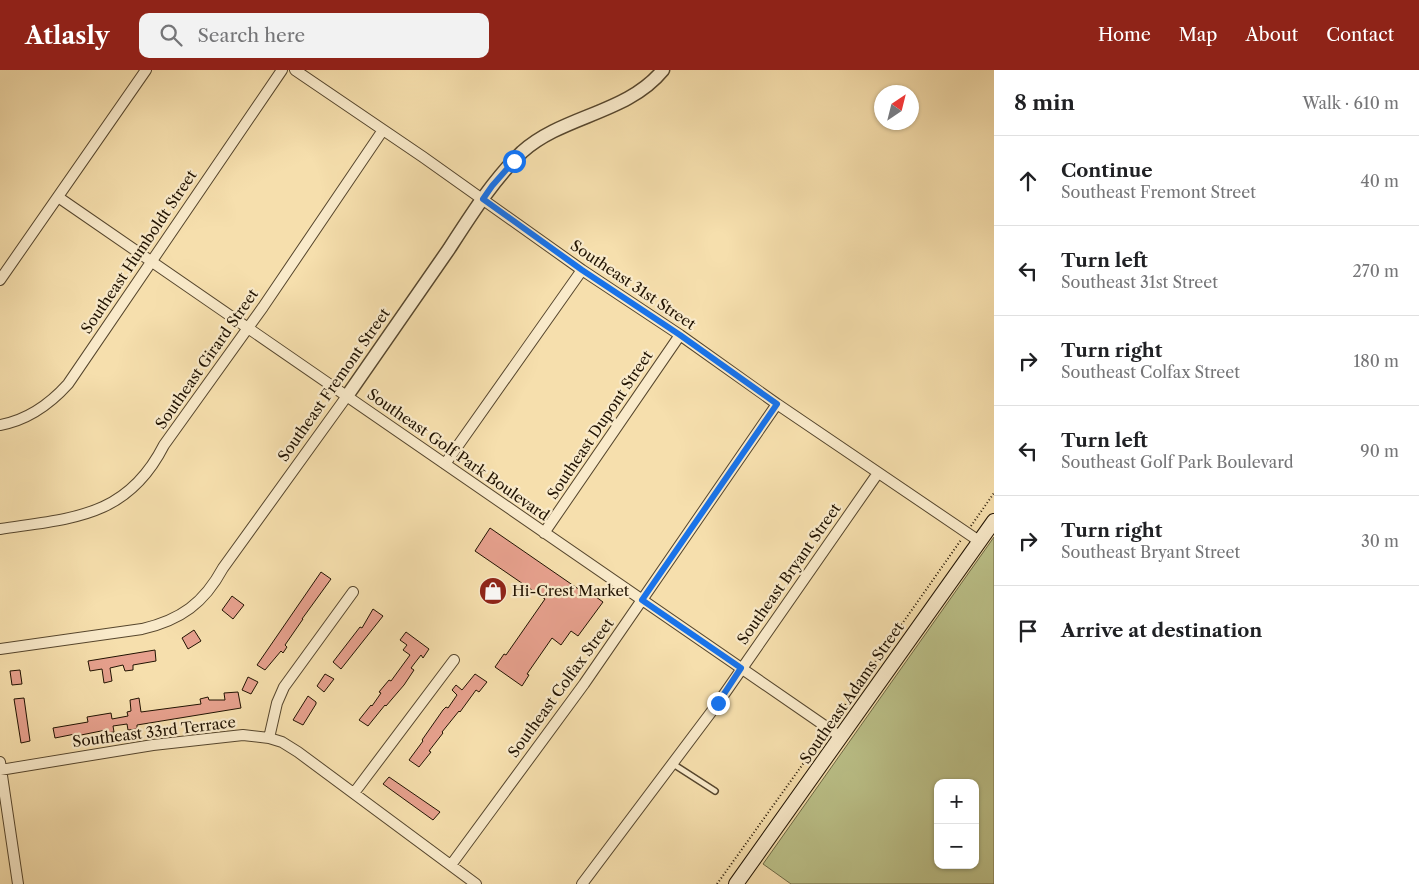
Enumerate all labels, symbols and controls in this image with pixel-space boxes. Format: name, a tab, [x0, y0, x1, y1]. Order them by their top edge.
search box	[139, 13, 489, 58]
text: Atlasly	[25, 21, 109, 50]
icon: search	[157, 21, 185, 49]
text: Search here	[197, 24, 305, 47]
text: Home	[1098, 24, 1151, 46]
text: Map	[1179, 24, 1217, 46]
text: About	[1245, 24, 1298, 46]
text: Contact	[1326, 24, 1394, 46]
north arrow	[874, 85, 919, 130]
text: 8 min	[1014, 90, 1075, 115]
text: Walk · 610 m	[1302, 93, 1399, 113]
route start	[503, 150, 526, 173]
text: Continue	[1061, 159, 1153, 182]
street label: Southeast Humboldt Street	[77, 166, 201, 337]
icon: ahead	[1014, 167, 1042, 195]
text: 40 m	[1360, 171, 1399, 191]
text: Southeast Fremont Street	[1061, 182, 1256, 202]
street label: Southeast 31st Street	[567, 236, 700, 334]
text: Turn left	[1061, 249, 1148, 272]
icon: left	[1014, 257, 1042, 285]
text: 270 m	[1353, 261, 1399, 281]
text: Southeast 31st Street	[1061, 272, 1218, 292]
street label: Southeast Girard Street	[151, 284, 263, 432]
street label: Southeast Fremont Street	[273, 304, 394, 465]
text: Turn right	[1061, 339, 1162, 362]
street label: Southeast Dupont Street	[543, 346, 657, 503]
icon: right	[1014, 347, 1042, 375]
text: 180 m	[1353, 351, 1399, 371]
text: Southeast Colfax Street	[1061, 362, 1240, 382]
street label: Southeast Golf Park Boulevard	[364, 384, 553, 525]
text: Turn left	[1061, 429, 1148, 452]
icon: left	[1014, 437, 1042, 465]
text: 90 m	[1360, 441, 1399, 461]
text: Southeast Golf Park Boulevard	[1061, 452, 1293, 472]
street label: Southeast Bryant Street	[733, 499, 845, 648]
text: Turn right	[1061, 519, 1162, 542]
icon: right	[1014, 527, 1042, 555]
text: 30 m	[1361, 531, 1399, 551]
text: Southeast Bryant Street	[1061, 542, 1240, 562]
shop icon: Hi-Crest Market	[478, 576, 508, 606]
place label: Hi-Crest Market	[512, 581, 630, 600]
street label: Southeast Colfax Street	[504, 614, 618, 761]
icon: arrive	[1014, 617, 1042, 645]
street label: Southeast Adams Street	[795, 618, 908, 767]
text: Arrive at destination	[1061, 619, 1262, 642]
route end	[707, 692, 730, 715]
street label: Southeast 33rd Terrace	[71, 712, 237, 751]
map controls	[934, 779, 979, 869]
button: +	[934, 779, 979, 824]
button: −	[934, 824, 979, 869]

